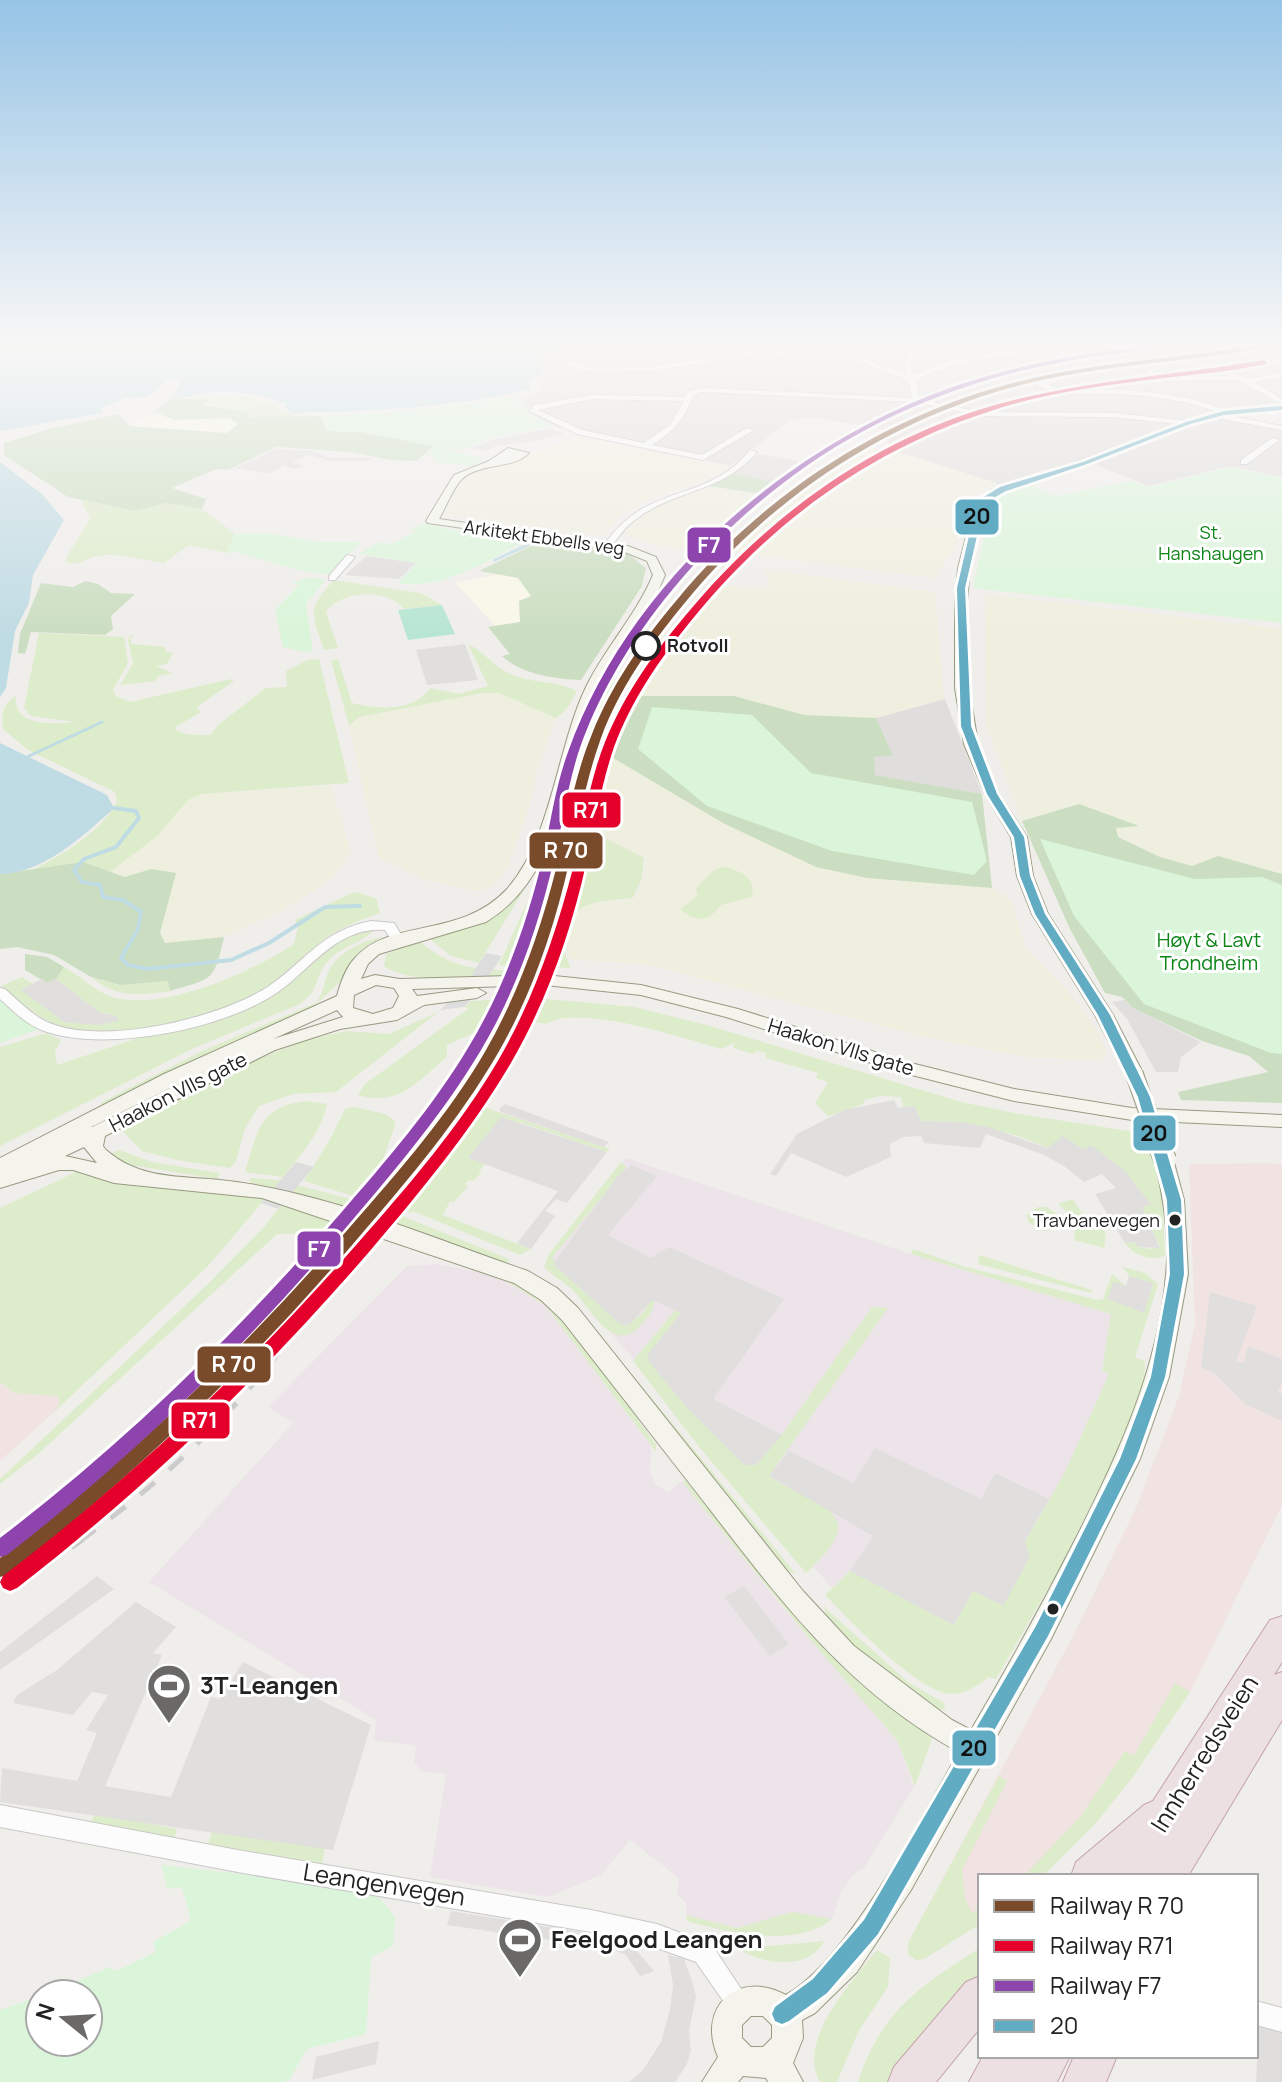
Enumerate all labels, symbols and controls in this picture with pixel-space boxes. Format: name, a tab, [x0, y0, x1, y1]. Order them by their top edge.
line badge: 20	[954, 498, 1000, 536]
text: 20	[963, 501, 991, 531]
street label: Arkitekt Ebbells veg	[462, 514, 626, 560]
park label: St. Hanshaugen	[1158, 520, 1264, 565]
line badge: F7	[686, 526, 732, 564]
text: F7	[697, 530, 721, 560]
marker: Rotvoll	[632, 632, 660, 660]
place label: Rotvoll	[667, 633, 729, 657]
line badge: R71	[561, 791, 622, 829]
text: R71	[573, 795, 609, 825]
line badge: R 70	[528, 831, 604, 870]
text: R 70	[543, 835, 589, 865]
park label: Høyt & Lavt Trondheim	[1157, 926, 1261, 976]
street label: Haakon VIIs gate	[765, 1011, 918, 1082]
street label: Haakon VIIs gate	[104, 1045, 251, 1138]
line badge: 20	[1132, 1114, 1177, 1152]
text: 20	[1140, 1118, 1168, 1148]
place label: Travbanevegen	[1033, 1208, 1160, 1232]
marker: Travbanevegen	[1167, 1212, 1183, 1228]
line badge: F7	[296, 1230, 342, 1268]
text: F7	[307, 1234, 331, 1264]
line badge: R 70	[196, 1345, 272, 1384]
text: R 70	[211, 1349, 257, 1379]
line badge: R71	[170, 1401, 231, 1440]
text: R71	[182, 1405, 218, 1435]
unlabelled marker	[1045, 1601, 1061, 1617]
sports icon: 3T-Leangen	[145, 1662, 193, 1725]
place label: 3T-Leangen	[200, 1668, 338, 1701]
street label: Innherredsveien	[1142, 1669, 1265, 1838]
line badge: 20	[951, 1729, 997, 1767]
text: 20	[960, 1733, 988, 1763]
street label: Leangenvegen	[301, 1854, 468, 1913]
legend	[978, 1874, 1258, 2058]
text: Railway R 70	[1050, 1888, 1184, 1921]
sports icon: Feelgood Leangen	[496, 1916, 544, 1979]
place label: Feelgood Leangen	[551, 1922, 763, 1955]
text: Railway R71	[1050, 1928, 1174, 1961]
text: Railway F7	[1050, 1968, 1162, 2001]
north arrow	[24, 1978, 104, 2058]
text: N	[28, 2000, 62, 2024]
text: 20	[1050, 2008, 1078, 2041]

